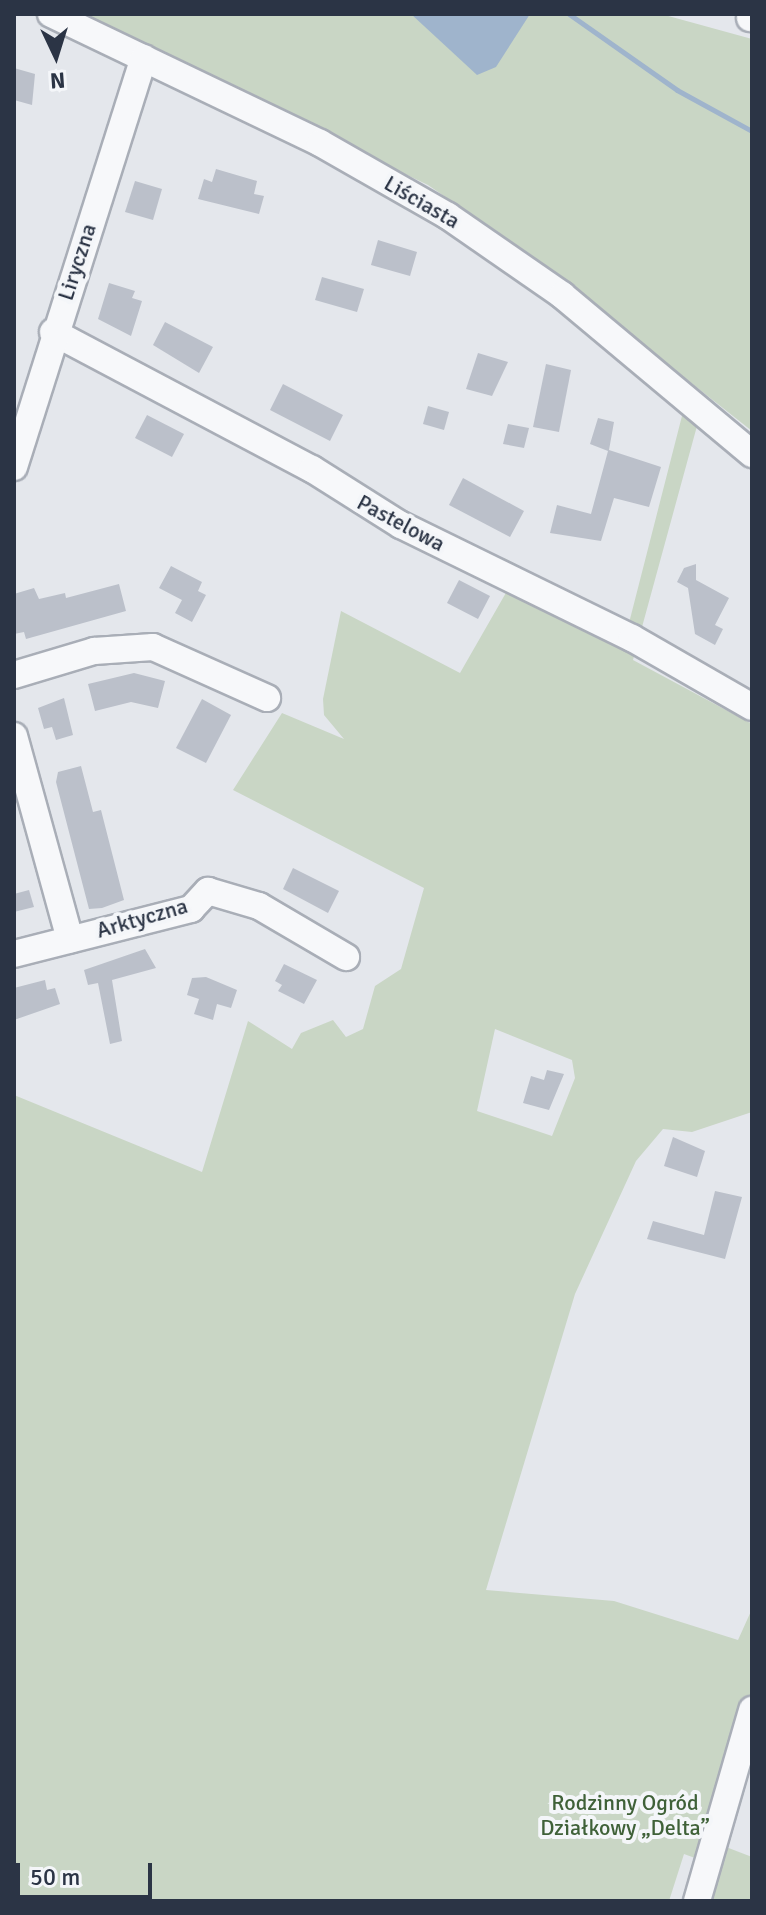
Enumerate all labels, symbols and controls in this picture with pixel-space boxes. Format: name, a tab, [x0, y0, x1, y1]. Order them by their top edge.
north arrow	[16, 16, 96, 96]
text: N	[49, 66, 66, 94]
street label: Liściasta	[380, 170, 464, 234]
street label: Liryczna	[52, 220, 102, 304]
street label: Pastelowa	[353, 489, 449, 557]
street label: Arktyczna	[93, 892, 191, 944]
park label: Rodzinny Ogród Działkowy „Delta”	[540, 1789, 710, 1840]
scale bar	[20, 1847, 156, 1897]
text: 50 m	[30, 1862, 80, 1892]

